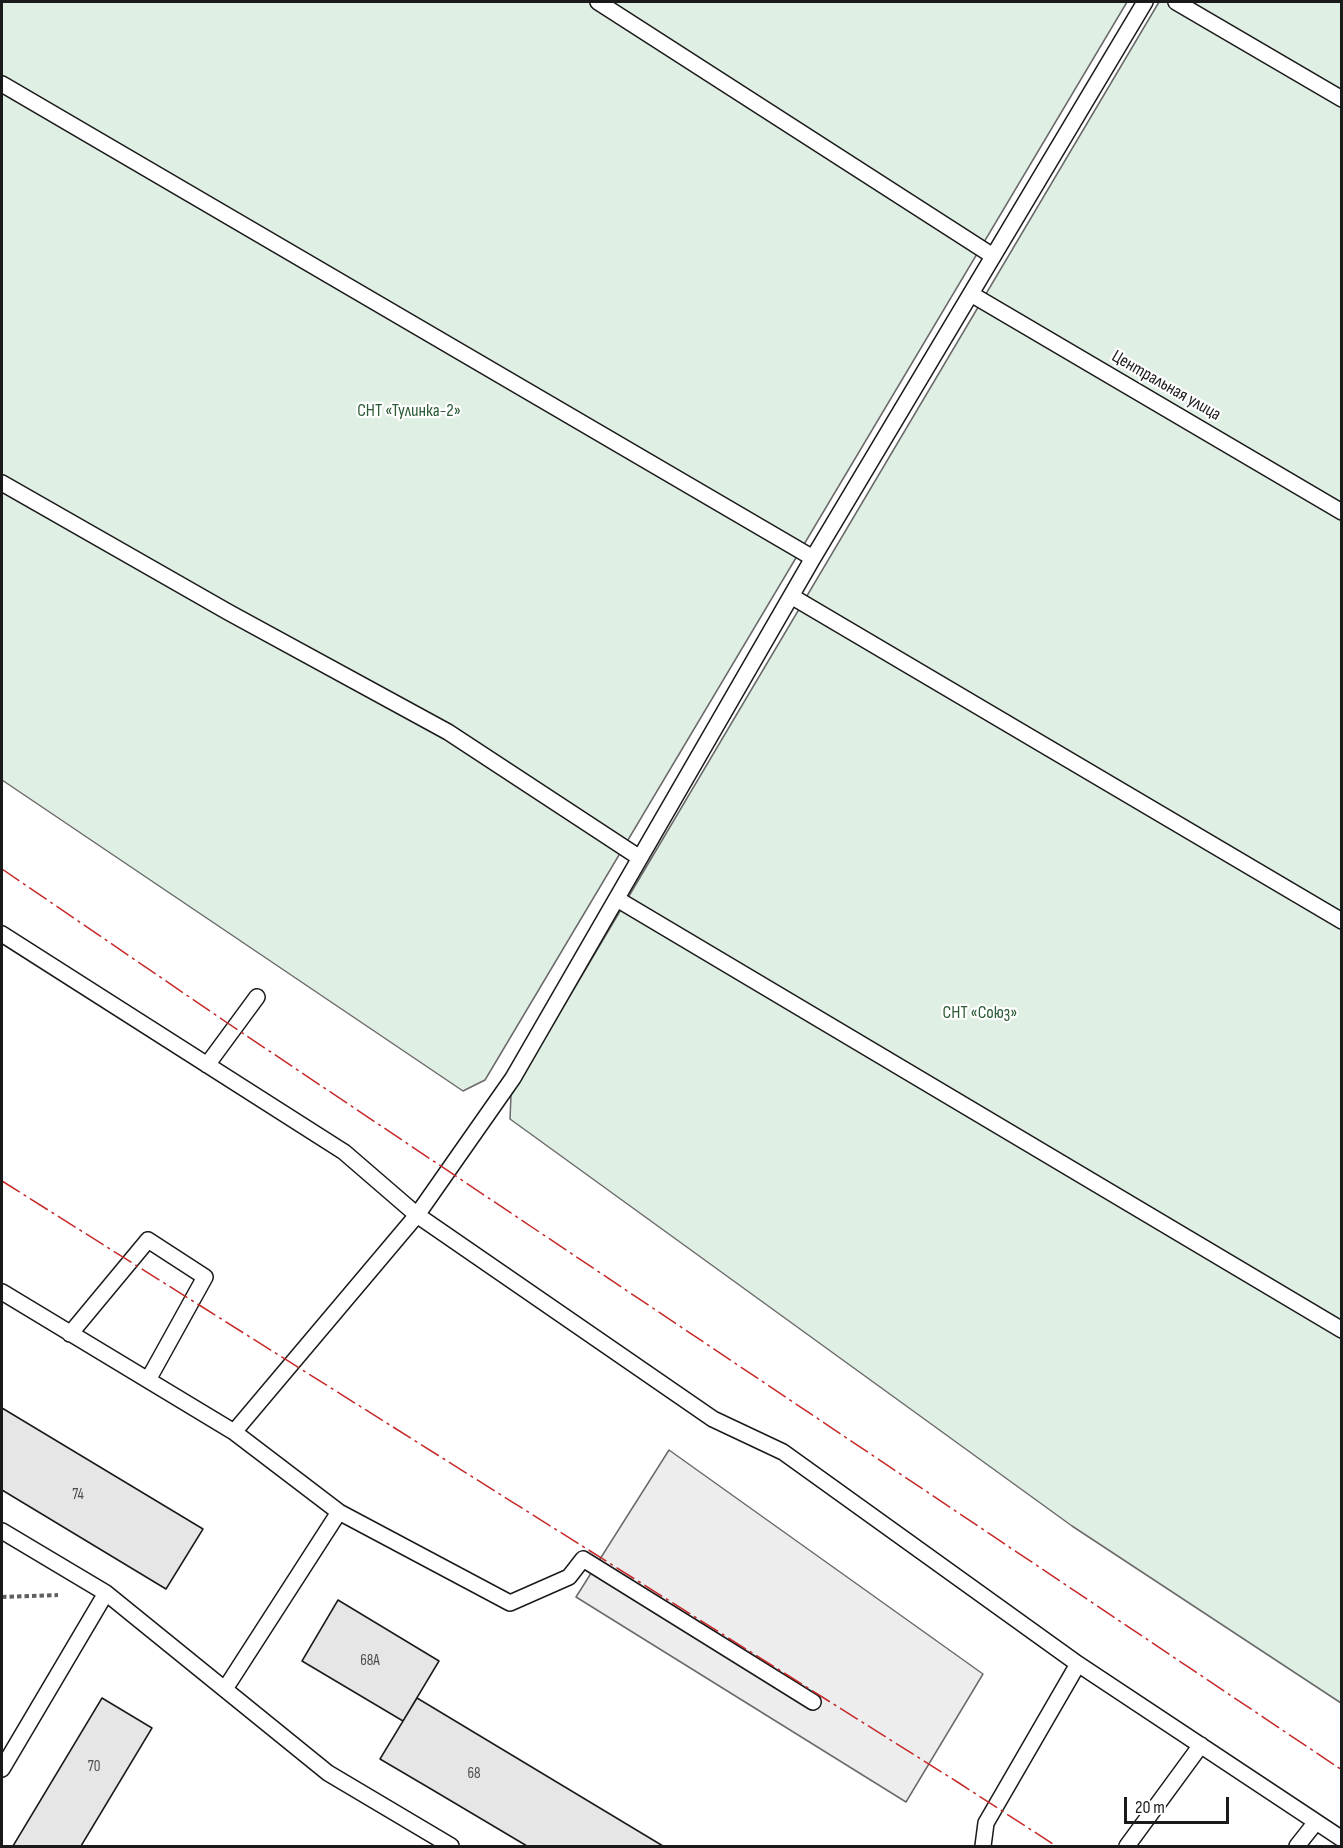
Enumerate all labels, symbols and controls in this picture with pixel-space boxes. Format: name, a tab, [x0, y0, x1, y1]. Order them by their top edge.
street label: Центральная улица	[1108, 346, 1224, 426]
park label: СНТ «Тулинка-2»	[357, 400, 461, 422]
park label: СНТ «Союз»	[943, 1002, 1017, 1024]
house number: 74	[72, 1486, 84, 1504]
house number: 68А	[360, 1652, 380, 1670]
house number: 70	[88, 1758, 100, 1776]
house number: 68	[467, 1765, 481, 1783]
scale bar	[1127, 1785, 1232, 1823]
text: 20 m	[1135, 1797, 1165, 1818]

